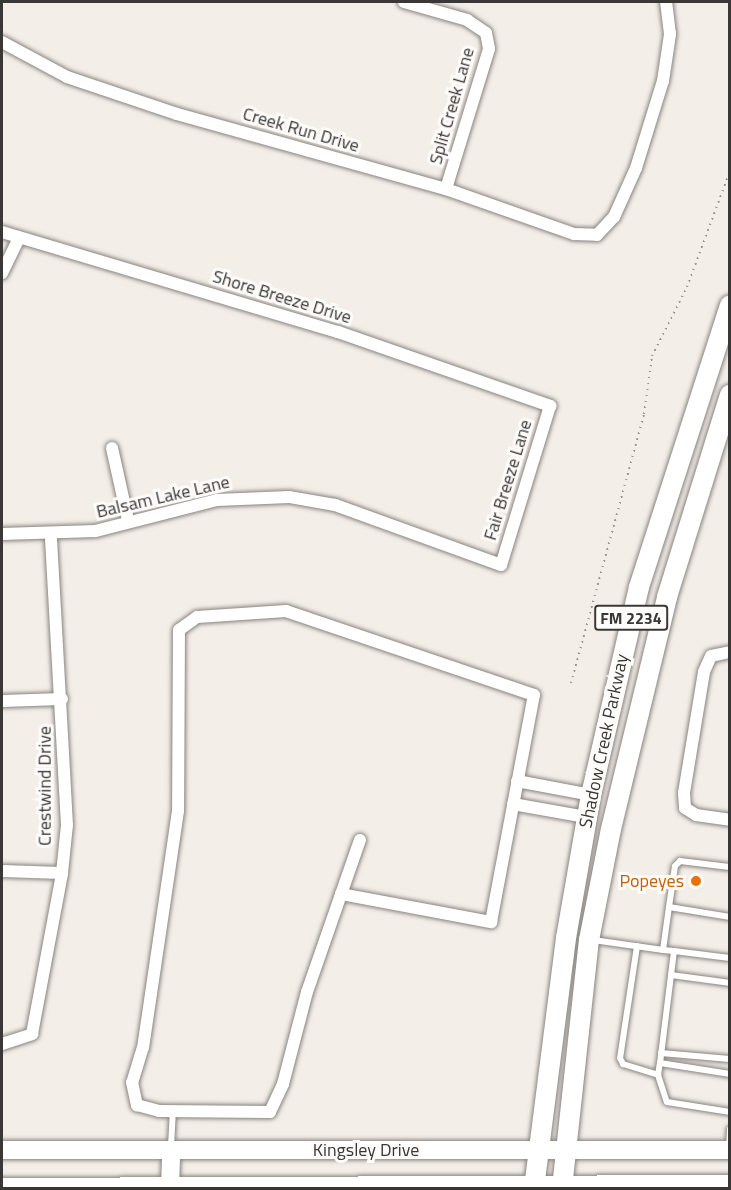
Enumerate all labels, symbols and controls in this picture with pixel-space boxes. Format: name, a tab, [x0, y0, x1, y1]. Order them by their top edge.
street label: Split Creek Lane	[425, 45, 479, 167]
street label: Creek Run Drive	[240, 103, 362, 157]
street label: Shore Breeze Drive	[210, 266, 354, 328]
street label: Fair Breeze Lane	[479, 417, 537, 543]
street label: Balsam Lake Lane	[94, 471, 232, 523]
road number: FM 2234	[594, 605, 668, 631]
street label: Shadow Creek Parkway	[575, 652, 633, 830]
street label: Crestwind Drive	[34, 726, 56, 846]
place label: Popeyes	[619, 870, 684, 892]
marker: Popeyes	[689, 874, 703, 888]
street label: Kingsley Drive	[313, 1139, 419, 1161]

